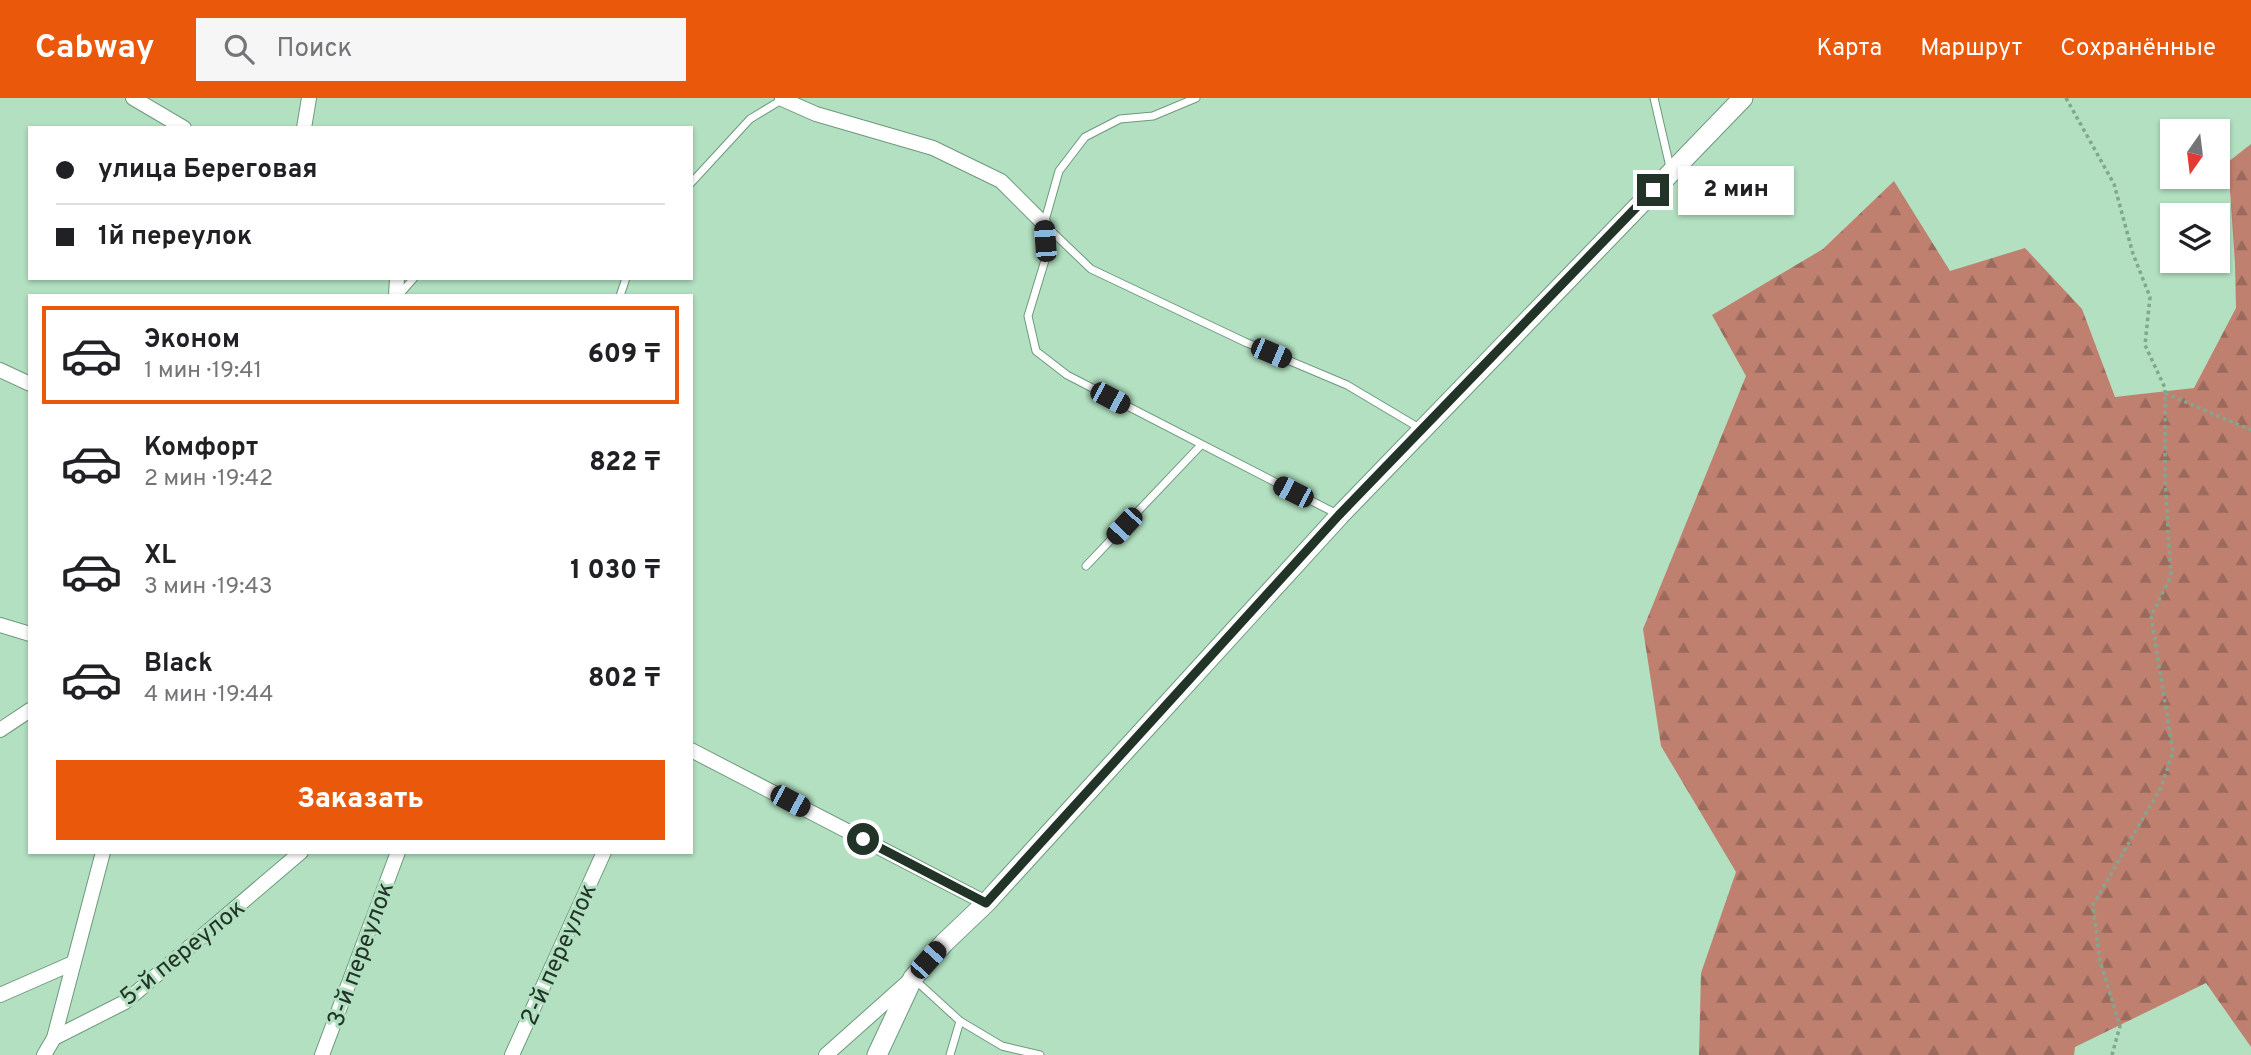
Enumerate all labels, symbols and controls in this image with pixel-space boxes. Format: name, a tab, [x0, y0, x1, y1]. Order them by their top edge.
search box	[196, 18, 686, 81]
text: Cabway	[35, 28, 154, 70]
icon: search	[220, 30, 258, 68]
text: Поиск	[276, 33, 352, 66]
text: Карта	[1816, 34, 1882, 64]
text: Маршрут	[1920, 34, 2022, 64]
text: Сохранённые	[2060, 34, 2216, 64]
north arrow	[2160, 119, 2230, 189]
map controls	[2160, 119, 2230, 273]
text: улица Береговая	[98, 154, 317, 187]
callout: 2 мин	[1678, 166, 1793, 214]
route end	[1637, 174, 1669, 206]
text: 2 мин	[1703, 176, 1769, 205]
button: layers	[2160, 203, 2230, 273]
car	[1034, 219, 1057, 263]
text: 1й переулок	[98, 221, 252, 254]
icon: car	[60, 324, 123, 387]
text: Эконом	[144, 324, 240, 357]
car	[1248, 335, 1295, 371]
text: 609 ₸	[588, 339, 661, 372]
text: 1 мин · 19:41	[144, 357, 262, 386]
car	[1087, 379, 1134, 417]
icon: car	[60, 432, 123, 495]
text: Комфорт	[144, 432, 258, 465]
text: 822 ₸	[589, 447, 661, 480]
text: 2 мин · 19:42	[144, 465, 273, 494]
car	[1270, 473, 1317, 511]
car	[1102, 503, 1147, 549]
icon: car	[60, 540, 123, 603]
text: XL	[144, 540, 176, 573]
text: 1 030 ₸	[570, 555, 661, 588]
text: 3 мин · 19:43	[144, 573, 273, 602]
icon: car	[60, 648, 123, 711]
text: Black	[144, 648, 213, 681]
text: 802 ₸	[588, 663, 661, 696]
text: 4 мин · 19:44	[144, 681, 273, 710]
button: Заказать	[56, 760, 665, 840]
car	[767, 782, 814, 820]
route start	[847, 823, 879, 855]
street label: 3-й переулок	[322, 878, 402, 1031]
street label: 2-й переулок	[515, 879, 604, 1030]
street label: 5-й переулок	[115, 894, 252, 1013]
car	[907, 937, 950, 983]

